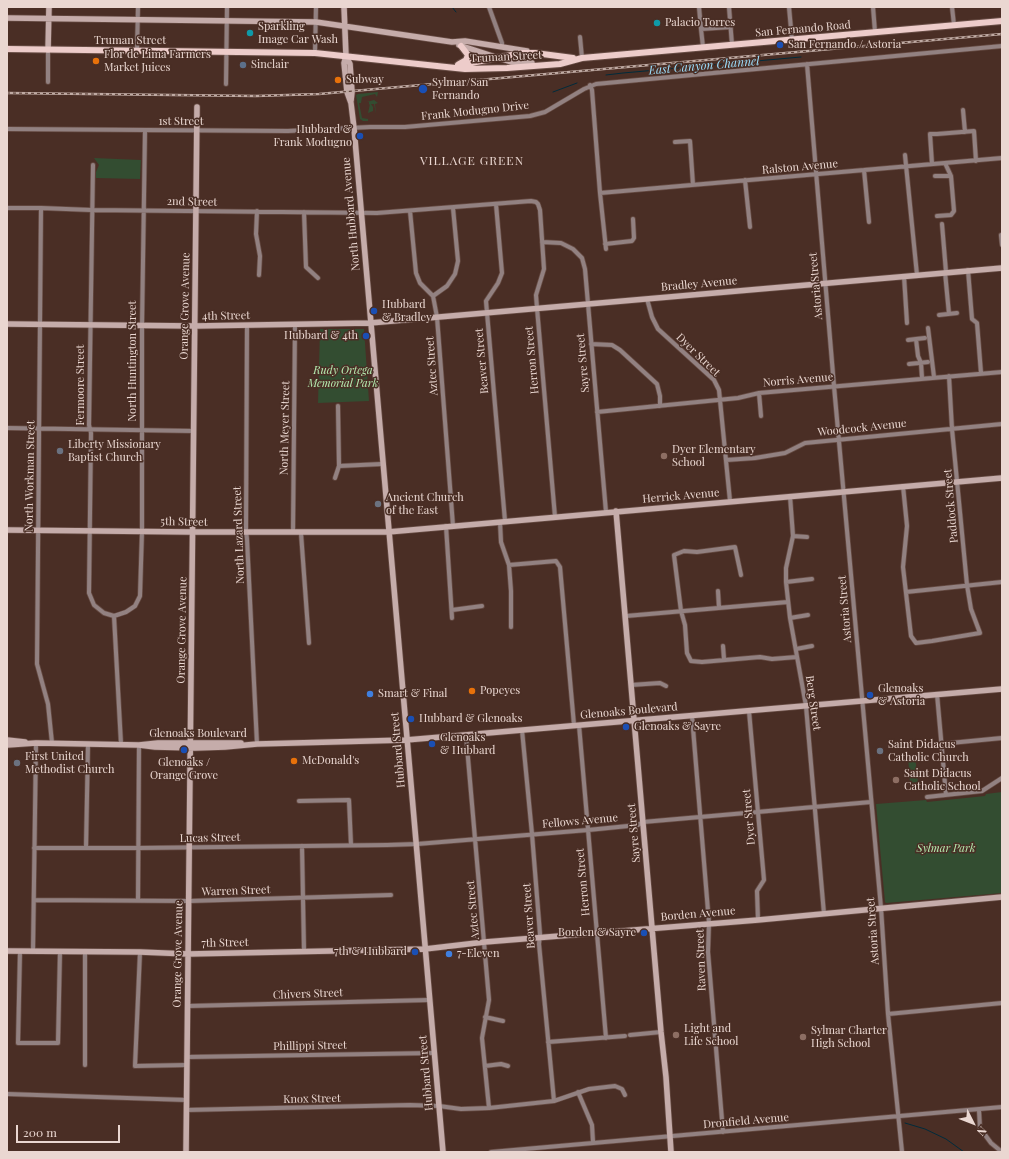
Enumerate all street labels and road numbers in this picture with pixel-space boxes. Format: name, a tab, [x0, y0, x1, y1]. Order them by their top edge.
street label: San Fernando Road	[755, 18, 851, 40]
street label: Truman Street	[94, 34, 166, 48]
street label: Truman Street	[470, 49, 542, 65]
street label: Frank Modugno Drive	[420, 99, 530, 123]
street label: 1st Street	[158, 115, 204, 129]
street label: North Hubbard Avenue	[339, 157, 363, 271]
street label: Ralston Avenue	[761, 157, 839, 177]
street label: 2nd Street	[167, 195, 217, 209]
street label: Orange Grove Avenue	[177, 252, 193, 360]
street label: Astoria Street	[806, 252, 826, 320]
street label: Bradley Avenue	[660, 274, 738, 294]
street label: North Huntington Street	[126, 301, 140, 421]
street label: 4th Street	[202, 309, 250, 323]
street label: Herron Street	[522, 325, 542, 395]
street label: Beaver Street	[473, 328, 491, 394]
street label: Dyer Street	[673, 331, 723, 379]
street label: Sayre Street	[574, 333, 592, 393]
street label: Aztec Street	[423, 336, 441, 396]
street label: Fermoore Street	[74, 345, 88, 425]
street label: Norris Avenue	[762, 370, 834, 390]
street label: North Meyer Street	[278, 381, 292, 475]
street label: Woodcock Avenue	[817, 417, 907, 439]
street label: North Workman Street	[22, 420, 38, 532]
street label: Paddock Street	[941, 468, 961, 544]
street label: North Lazard Street	[231, 486, 247, 584]
street label: Herrick Avenue	[642, 486, 720, 506]
street label: 5th Street	[160, 515, 208, 529]
street label: Astoria Street	[835, 575, 855, 643]
street label: Orange Grove Avenue	[174, 576, 190, 684]
street label: Berg Street	[803, 675, 823, 731]
street label: Glenoaks Boulevard	[580, 700, 678, 722]
street label: Hubbard Street	[388, 712, 408, 788]
street label: Glenoaks Boulevard	[149, 727, 247, 741]
street label: Dyer Street	[740, 788, 758, 846]
street label: Sayre Street	[625, 803, 643, 863]
street label: Fellows Avenue	[542, 811, 618, 831]
street label: Lucas Street	[179, 831, 241, 845]
street label: Herron Street	[573, 847, 593, 917]
street label: Aztec Street	[464, 880, 482, 940]
street label: Warren Street	[201, 883, 271, 899]
street label: Beaver Street	[520, 883, 538, 949]
street label: Astoria Street	[864, 897, 882, 965]
street label: Orange Grove Avenue	[170, 900, 186, 1008]
street label: Borden Avenue	[660, 904, 736, 924]
street label: Raven Street	[693, 929, 709, 991]
street label: 7th Street	[201, 936, 249, 950]
street label: Chivers Street	[273, 986, 343, 1002]
street label: Hubbard Street	[416, 1035, 436, 1111]
street label: Phillippi Street	[273, 1039, 347, 1053]
street label: Knox Street	[283, 1092, 341, 1106]
street label: Dronfield Avenue	[703, 1111, 789, 1131]

